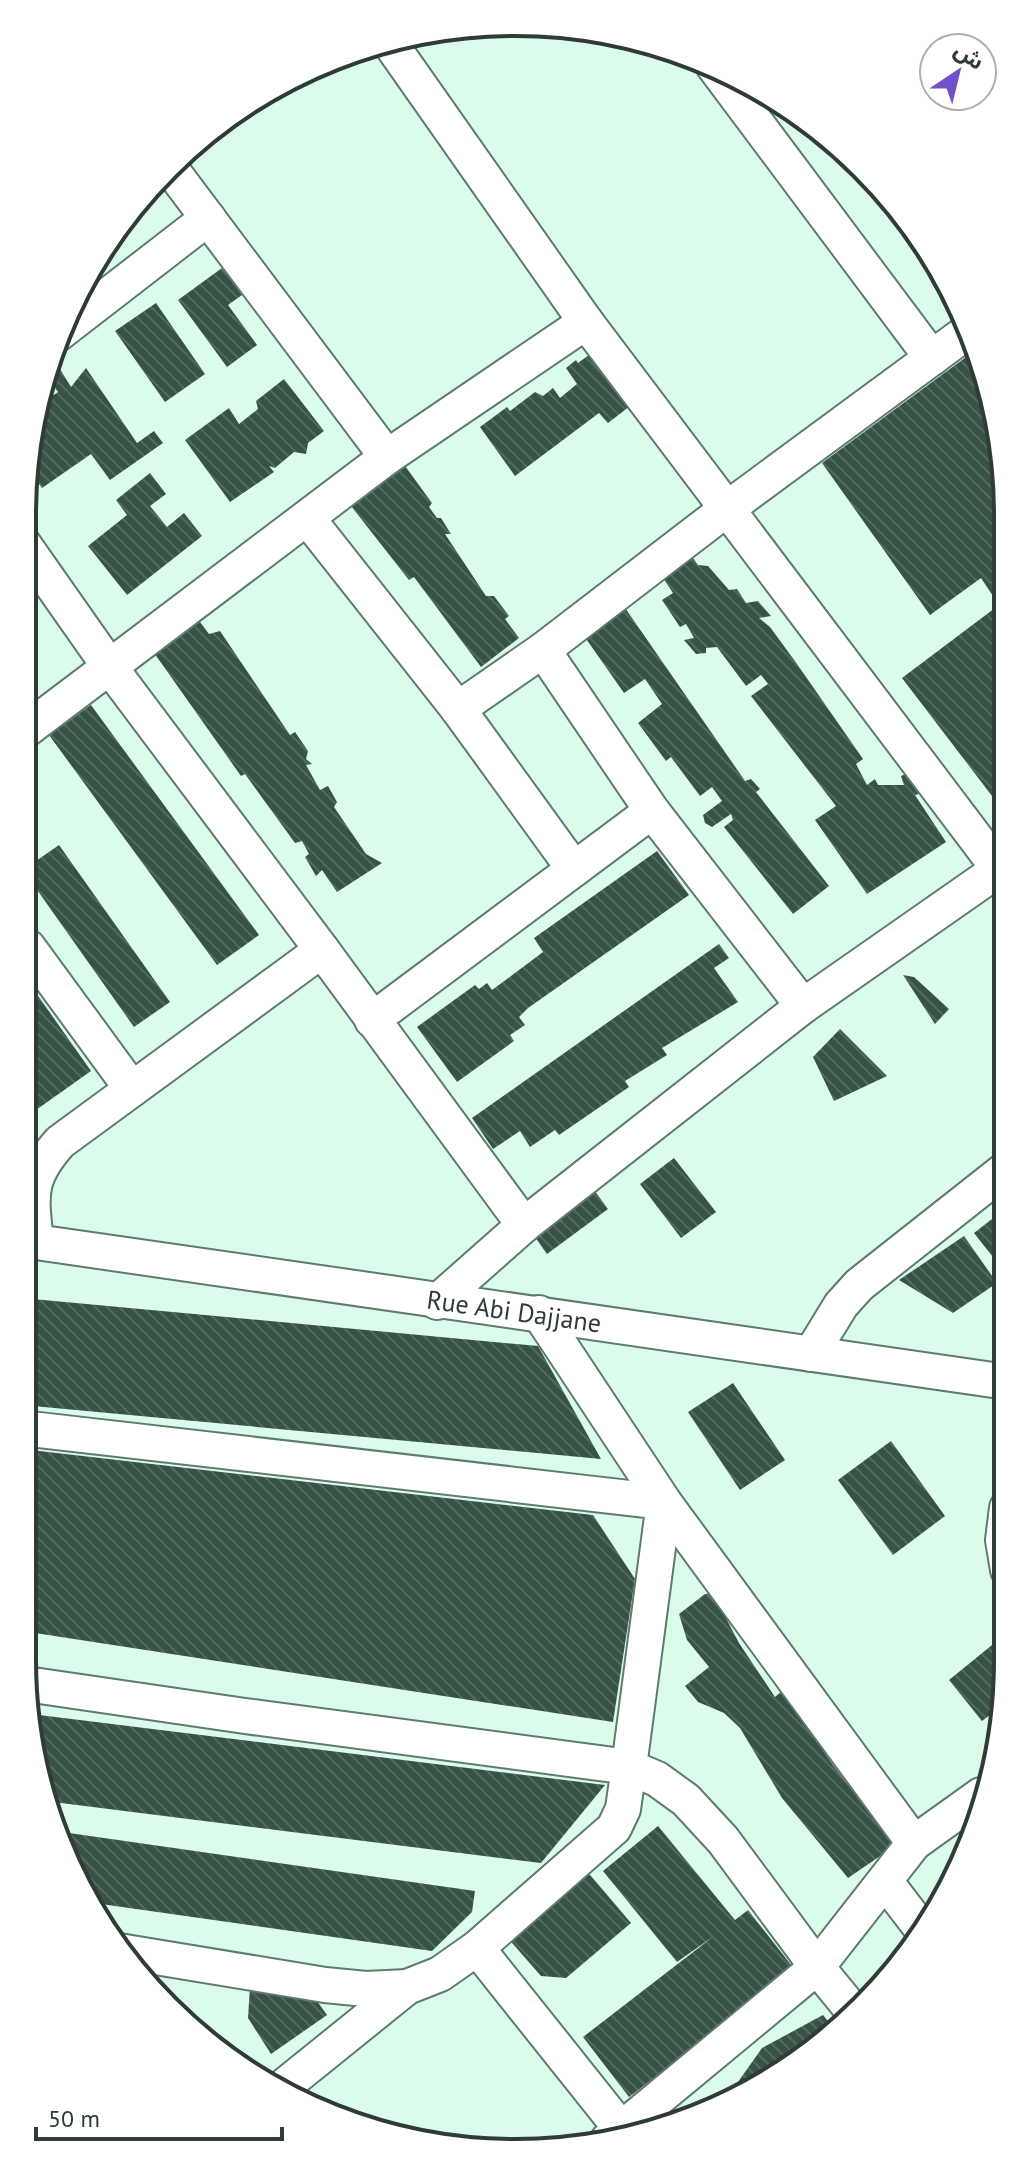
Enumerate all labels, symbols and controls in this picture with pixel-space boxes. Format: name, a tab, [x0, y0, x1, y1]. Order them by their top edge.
north arrow	[918, 32, 998, 112]
text: ش	[949, 36, 990, 76]
street label: Rue Abi Dajjane	[425, 1282, 603, 1340]
scale bar	[36, 2091, 282, 2141]
text: 50 m	[48, 2103, 100, 2134]

